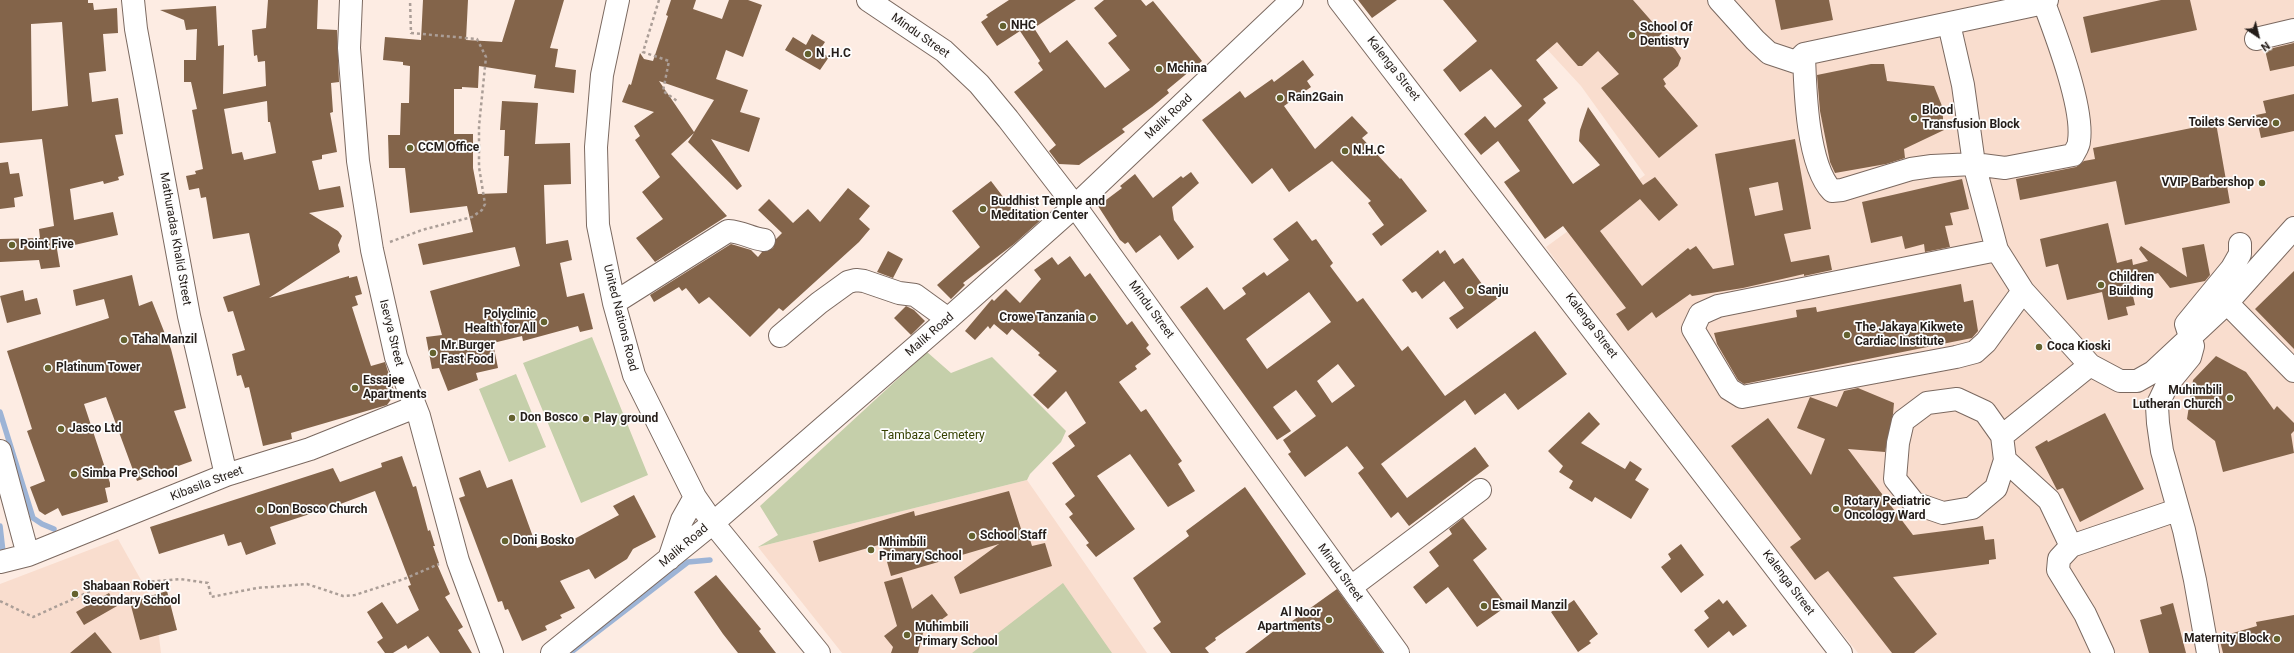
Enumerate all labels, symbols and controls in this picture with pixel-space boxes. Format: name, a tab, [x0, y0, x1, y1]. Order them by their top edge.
street label: Mindu Street	[888, 11, 952, 61]
north arrow	[2238, 16, 2278, 56]
place label: NHC	[1011, 19, 1036, 33]
marker: NHC	[998, 21, 1008, 31]
place label: School Of Dentistry	[1640, 21, 1693, 49]
marker: School Of Dentistry	[1627, 30, 1637, 40]
street label: Kalenga Street	[1363, 34, 1423, 104]
text: N	[2258, 39, 2272, 54]
place label: N .H.C	[816, 47, 851, 61]
marker: N .H.C	[803, 49, 813, 59]
place label: Mchina	[1167, 62, 1207, 76]
marker: Mchina	[1154, 64, 1164, 74]
street label: Malik Road	[1142, 91, 1196, 143]
place label: Rain2Gain	[1288, 91, 1343, 105]
marker: Rain2Gain	[1275, 93, 1285, 103]
place label: Blood Transfusion Block	[1922, 104, 2020, 132]
marker: Blood Transfusion Block	[1909, 113, 1919, 123]
place label: Toilets Service	[2188, 116, 2268, 130]
marker: Toilets Service	[2271, 118, 2281, 128]
place label: CCM Office	[418, 141, 479, 155]
marker: CCM Office	[405, 143, 415, 153]
place label: N.H.C	[1353, 144, 1385, 158]
marker: N.H.C	[1340, 146, 1350, 156]
street label: Mathuradas Khalid Street	[156, 171, 194, 307]
place label: VVIP Barbershop	[2162, 176, 2254, 190]
marker: VVIP Barbershop	[2257, 178, 2267, 188]
place label: Buddhist Temple and Meditation Center	[991, 195, 1105, 223]
marker: Buddhist Temple and Meditation Center	[978, 204, 988, 214]
place label: Point Five	[20, 238, 74, 252]
marker: Point Five	[7, 240, 17, 250]
street label: United Nations Road	[600, 263, 640, 373]
place label: Children Building	[2109, 271, 2154, 299]
street label: Mindu Street	[1125, 278, 1177, 342]
marker: Children Building	[2096, 280, 2106, 290]
place label: Sanju	[1478, 284, 1508, 298]
marker: Sanju	[1465, 286, 1475, 296]
street label: Kalenga Street	[1562, 291, 1620, 361]
street label: Isevya Street	[376, 298, 406, 368]
place label: Polyclinic Health for All	[465, 308, 536, 336]
street label: Malik Road	[903, 310, 957, 360]
place label: Crowe Tanzania	[999, 311, 1085, 325]
marker: Crowe Tanzania	[1088, 313, 1098, 323]
marker: Polyclinic Health for All	[539, 317, 549, 327]
place label: The Jakaya Kikwete Cardiac Institute	[1855, 321, 1963, 349]
marker: The Jakaya Kikwete Cardiac Institute	[1842, 330, 1852, 340]
place label: Taha Manzil	[132, 333, 197, 347]
marker: Taha Manzil	[119, 335, 129, 345]
place label: Mr.Burger Fast Food	[441, 339, 495, 367]
place label: Coca Kioski	[2047, 340, 2111, 354]
marker: Coca Kioski	[2034, 342, 2044, 352]
marker: Mr.Burger Fast Food	[428, 348, 438, 358]
place label: Platinum Tower	[56, 361, 140, 375]
marker: Platinum Tower	[43, 363, 53, 373]
place label: Essajee Apartments	[363, 374, 427, 402]
marker: Essajee Apartments	[350, 383, 360, 393]
place label: Muhimbili Lutheran Church	[2133, 384, 2222, 412]
marker: Muhimbili Lutheran Church	[2225, 393, 2235, 403]
place label: Don Bosco	[520, 411, 578, 425]
place label: Play ground	[594, 412, 658, 426]
marker: Don Bosco	[507, 413, 517, 423]
marker: Play ground	[581, 414, 591, 424]
place label: Jasco Ltd	[69, 422, 122, 436]
marker: Jasco Ltd	[56, 424, 66, 434]
park label: Tambaza Cemetery	[881, 429, 985, 443]
street label: Kibasila Street	[169, 463, 245, 505]
place label: Simba Pre School	[82, 467, 178, 481]
marker: Simba Pre School	[69, 469, 79, 479]
place label: Rotary Pediatric Oncology Ward	[1844, 495, 1931, 523]
place label: Don Bosco Church	[268, 503, 367, 517]
marker: Rotary Pediatric Oncology Ward	[1831, 504, 1841, 514]
marker: Don Bosco Church	[255, 505, 265, 515]
street label: Malik Road	[657, 521, 711, 571]
place label: School Staff	[980, 529, 1047, 543]
marker: School Staff	[967, 531, 977, 541]
place label: Doni Bosko	[513, 534, 574, 548]
marker: Doni Bosko	[500, 536, 510, 546]
place label: Mhimbili Primary School	[879, 536, 962, 564]
street label: Mindu Street	[1314, 541, 1366, 605]
marker: Mhimbili Primary School	[866, 545, 876, 555]
street label: Kalenga Street	[1759, 548, 1817, 618]
place label: Shabaan Robert Secondary School	[83, 580, 180, 608]
marker: Shabaan Robert Secondary School	[70, 589, 80, 599]
place label: Esmail Manzil	[1492, 599, 1567, 613]
marker: Esmail Manzil	[1479, 601, 1489, 611]
place label: Al Noor Apartments	[1257, 606, 1321, 634]
marker: Al Noor Apartments	[1324, 615, 1334, 625]
place label: Muhimbili Primary School	[915, 621, 998, 649]
marker: Muhimbili Primary School	[902, 630, 912, 640]
place label: Maternity Block	[2184, 632, 2269, 646]
marker: Maternity Block	[2272, 634, 2282, 644]

